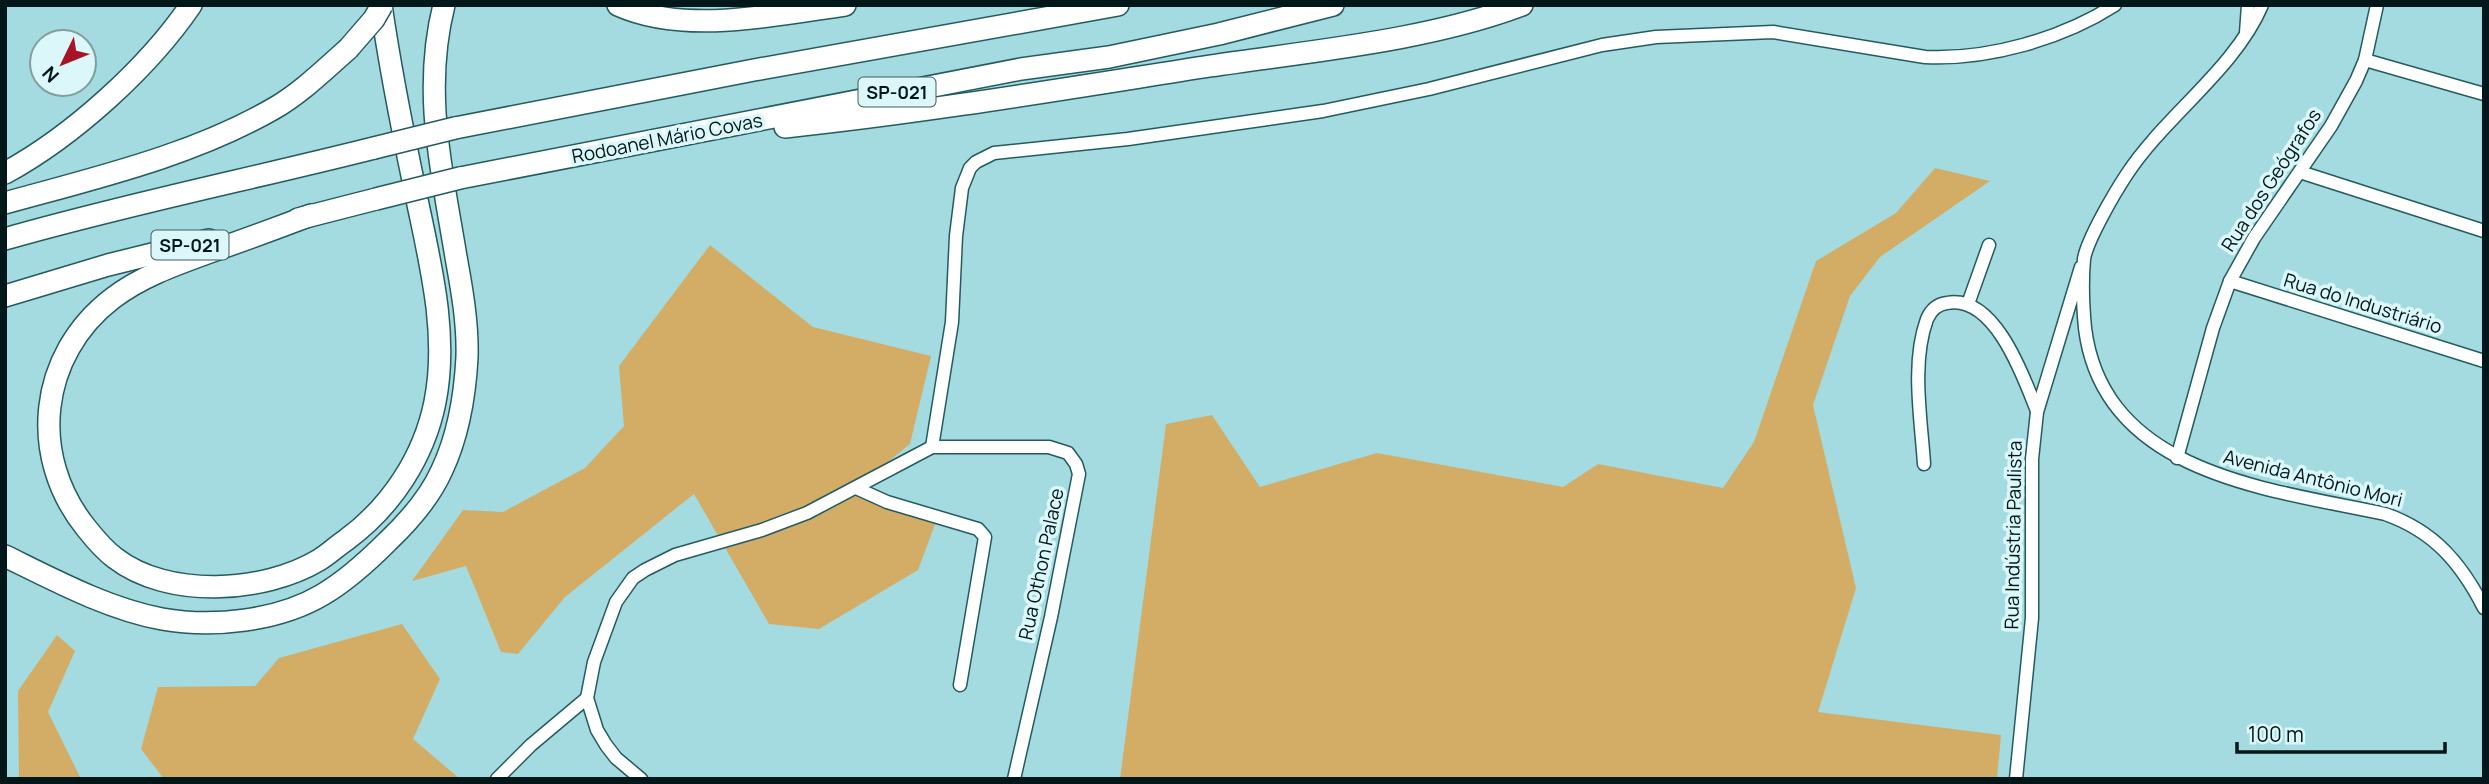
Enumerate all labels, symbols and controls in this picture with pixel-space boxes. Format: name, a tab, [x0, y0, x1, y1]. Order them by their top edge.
north arrow	[28, 28, 98, 98]
text: N	[36, 61, 65, 88]
road number: SP-021	[858, 78, 936, 106]
street label: Rua dos Geógrafos	[2215, 104, 2327, 256]
street label: Rodoanel Mário Covas	[569, 107, 765, 169]
road number: SP-021	[152, 230, 228, 260]
street label: Rua do Industriário	[2281, 267, 2445, 339]
street label: Rua Indústria Paulista	[1998, 440, 2028, 630]
street label: Avenida Antônio Mori	[2221, 443, 2405, 513]
street label: Rua Othon Palace	[1012, 486, 1070, 642]
scale bar	[2237, 710, 2445, 754]
text: 100 m	[2248, 720, 2304, 748]

